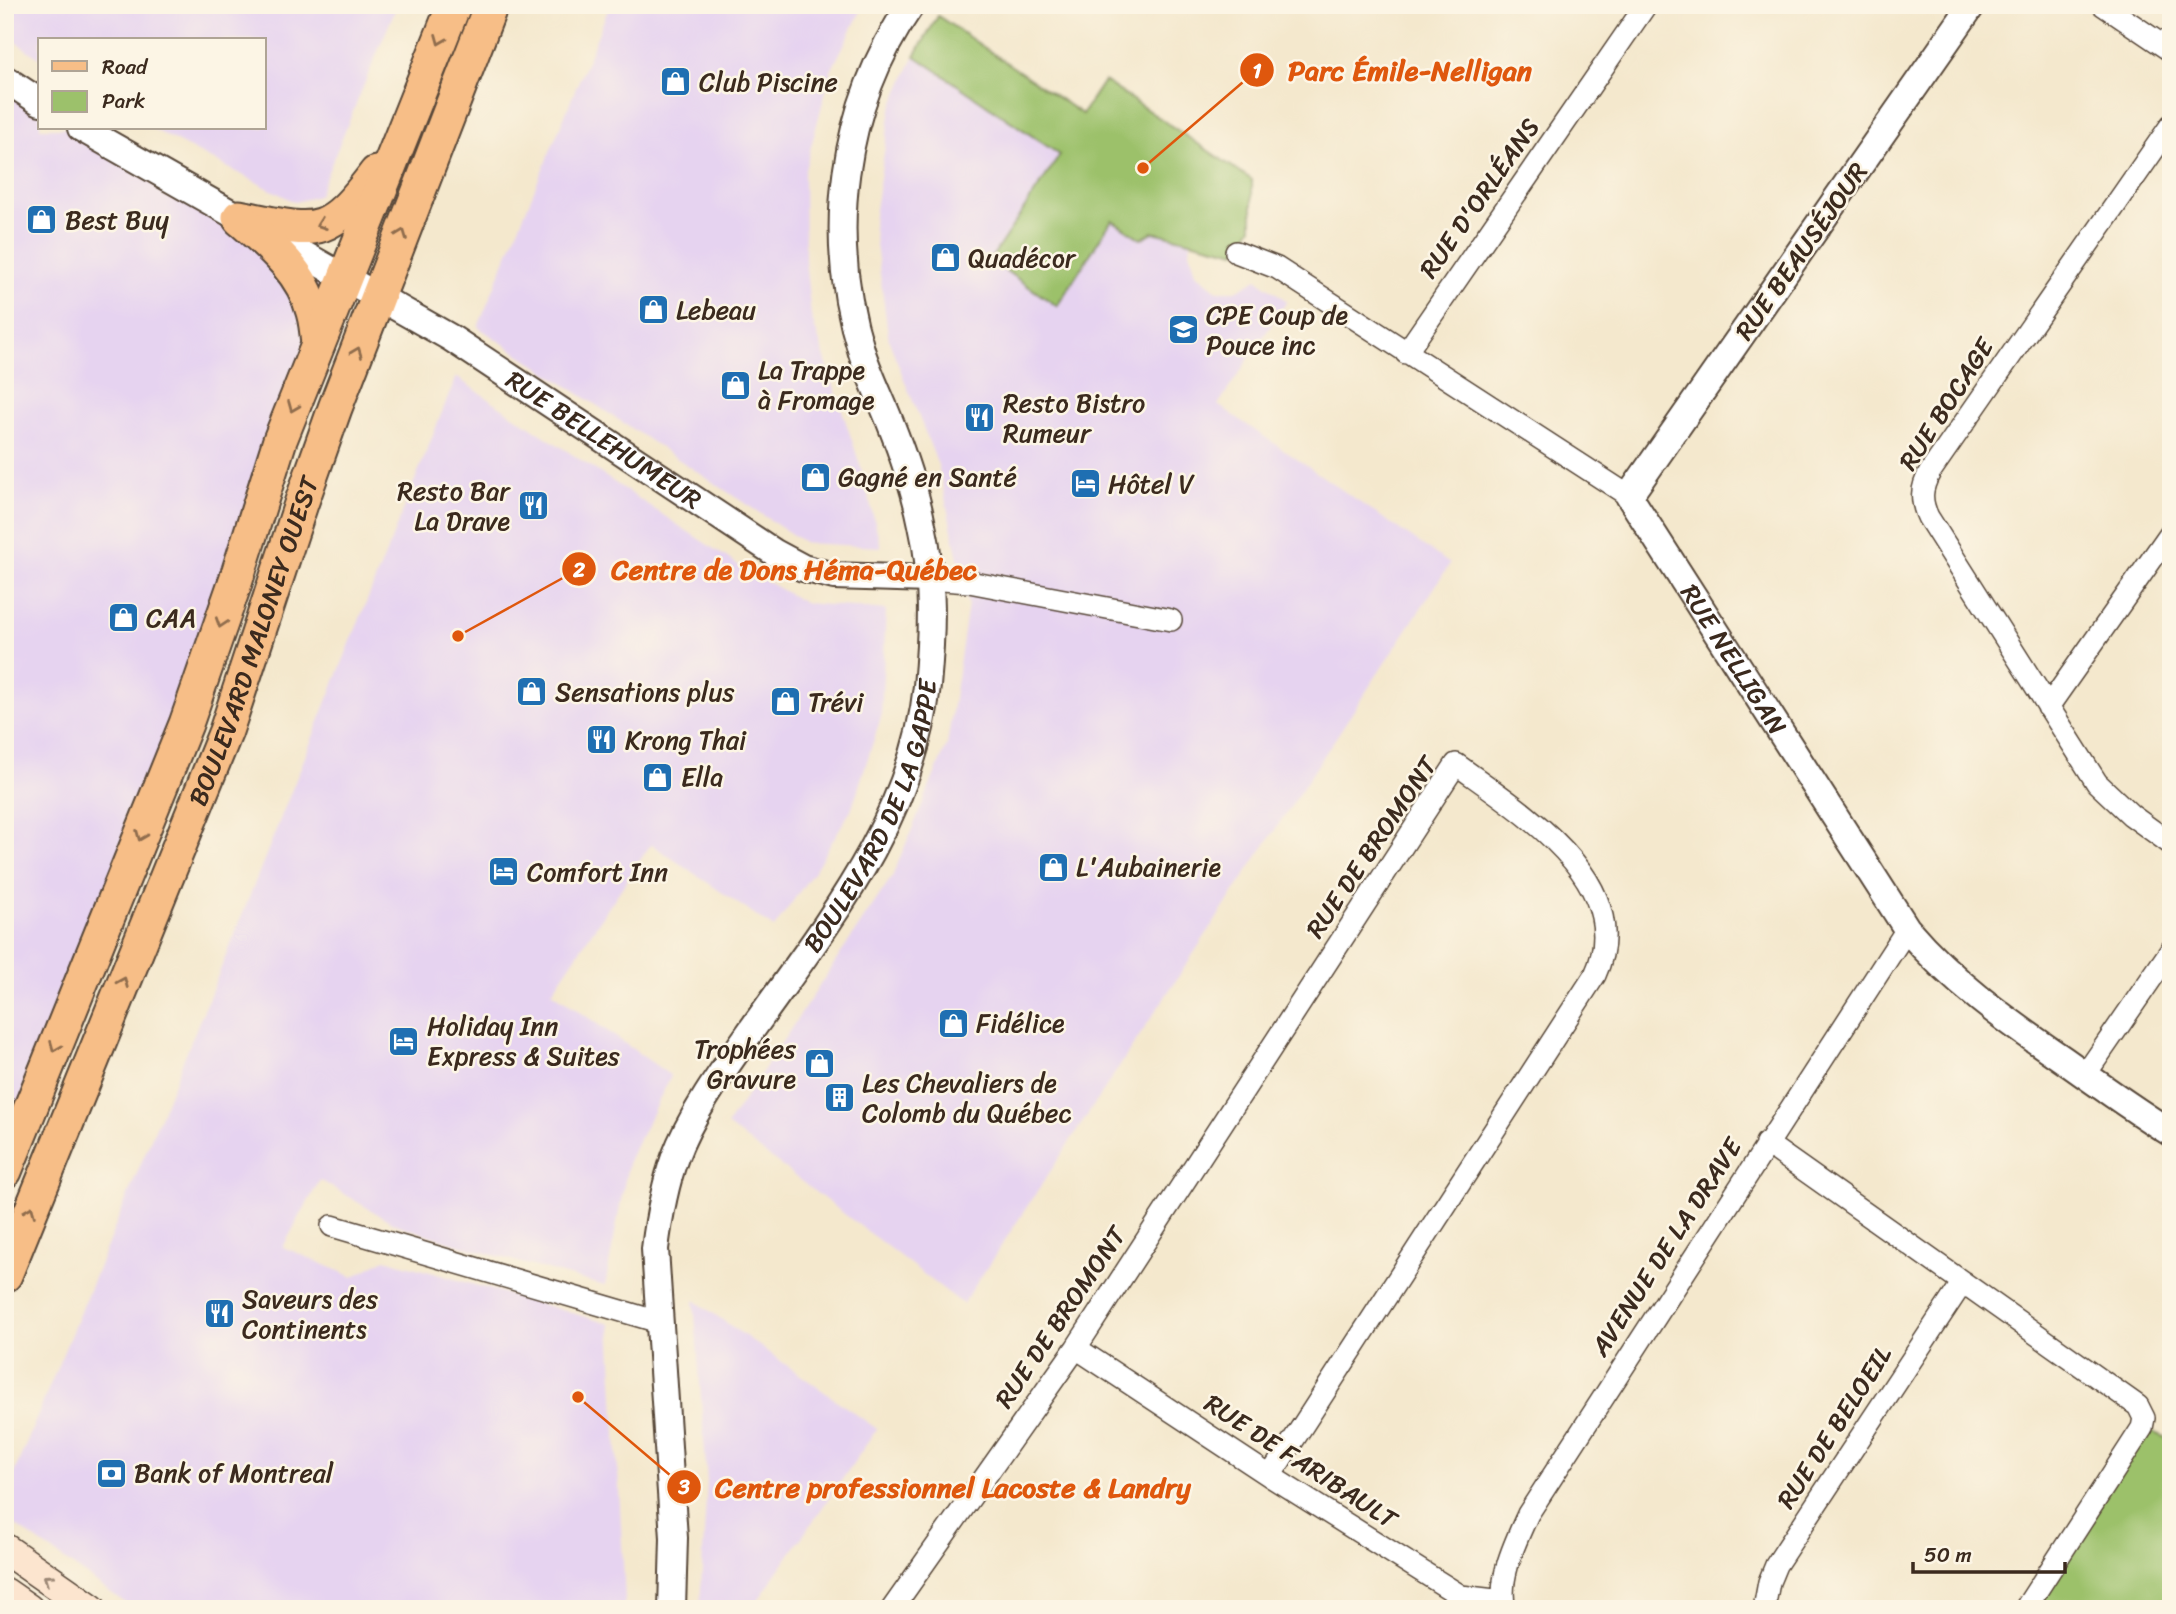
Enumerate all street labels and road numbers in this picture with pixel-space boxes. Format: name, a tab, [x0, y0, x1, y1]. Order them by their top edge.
street label: RUE D'ORLÉANS	[1406, 108, 1552, 288]
street label: RUE BEAUSÉJOUR	[1722, 152, 1880, 350]
street label: RUE BOCAGE	[1886, 327, 2007, 480]
street label: RUE BELLEHUMEUR	[496, 357, 712, 522]
street label: BOULEVARD MALONEY OUEST	[175, 468, 333, 813]
street label: RUE NELLIGAN	[1668, 574, 1800, 744]
street label: BOULEVARD DE LA GAPPE	[790, 676, 951, 963]
street label: RUE DE BROMONT	[1293, 745, 1450, 948]
street label: AVENUE DE LA DRAVE	[1577, 1127, 1755, 1367]
street label: RUE DE BROMONT	[982, 1215, 1139, 1418]
street label: RUE DE BELOEIL	[1764, 1336, 1904, 1518]
street label: RUE DE FARIBAULT	[1195, 1381, 1408, 1542]

